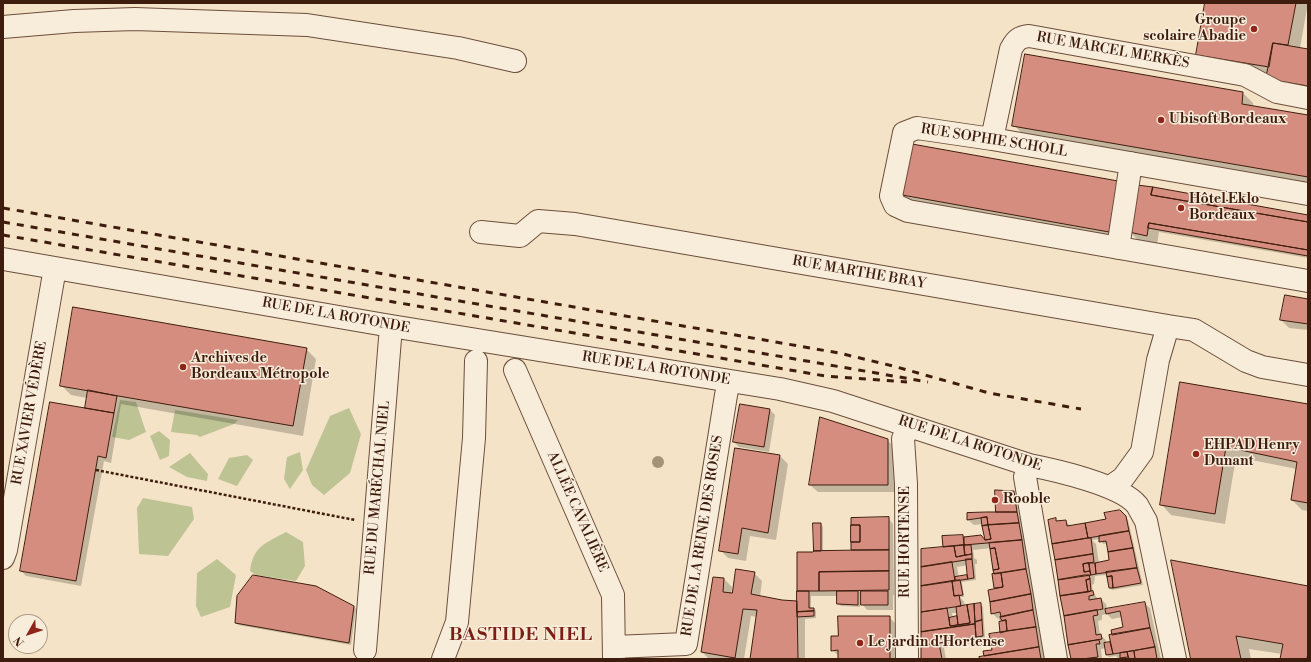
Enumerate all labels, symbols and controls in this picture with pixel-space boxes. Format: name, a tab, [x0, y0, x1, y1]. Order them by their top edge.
place label: Groupe scolaire Abadie	[1143, 13, 1246, 46]
marker: Groupe scolaire Abadie	[1249, 24, 1259, 34]
street label: RUE MARCEL MERKÈS	[1035, 29, 1191, 73]
place label: Ubisoft Bordeaux	[1169, 112, 1286, 128]
marker: Ubisoft Bordeaux	[1156, 115, 1166, 125]
street label: RUE SOPHIE SCHOLL	[919, 121, 1069, 161]
place label: Hôtel Eklo Bordeaux	[1189, 192, 1259, 224]
marker: Hôtel Eklo Bordeaux	[1176, 203, 1186, 213]
street label: RUE MARTHE BRAY	[791, 253, 927, 293]
street label: RUE DE LA ROTONDE	[261, 295, 411, 337]
street label: RUE XAVIER VÉDÈRE	[9, 340, 51, 486]
street label: RUE DE LA ROTONDE	[581, 349, 731, 389]
place label: Archives de Bordeaux Métropole	[191, 351, 330, 384]
marker: Archives de Bordeaux Métropole	[178, 362, 188, 372]
street label: RUE DU MARÉCHAL NIEL	[362, 400, 394, 576]
street label: RUE DE LA ROTONDE	[896, 413, 1044, 475]
street label: RUE DE LA REINE DES ROSES	[679, 434, 727, 638]
place label: EHPAD Henry Dunant	[1204, 438, 1300, 470]
street label: ALLÉE CAVALIÈRE	[543, 449, 611, 575]
marker: EHPAD Henry Dunant	[1191, 449, 1201, 459]
street label: RUE HORTENSE	[898, 486, 914, 598]
place label: Rooble	[1003, 492, 1051, 508]
marker: Rooble	[990, 495, 1000, 505]
north arrow	[8, 614, 48, 654]
district label: BASTIDE NIEL	[449, 625, 593, 647]
text: N	[11, 633, 28, 649]
place label: Le jardin d'Hortense	[868, 635, 1005, 651]
marker: Le jardin d'Hortense	[855, 638, 865, 648]

